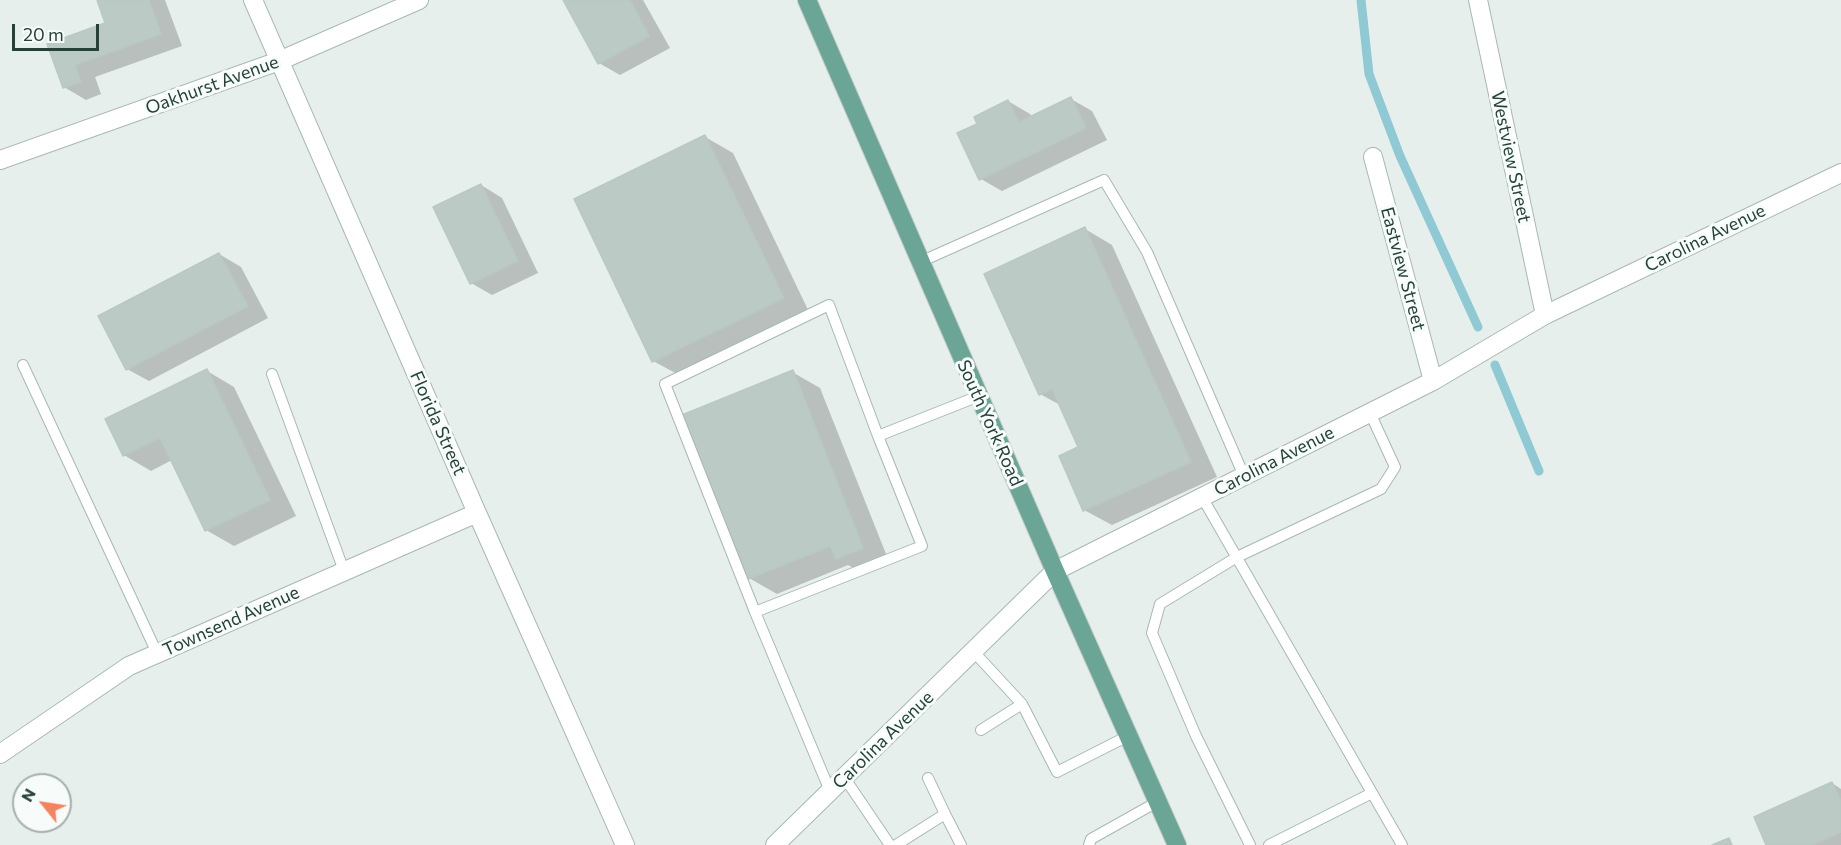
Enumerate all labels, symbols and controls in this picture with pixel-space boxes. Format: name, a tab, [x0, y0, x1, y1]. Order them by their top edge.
scale bar	[15, 12, 102, 50]
text: 20 m	[23, 23, 64, 45]
street label: Oakhurst Avenue	[142, 51, 282, 119]
street label: Westview Street	[1487, 89, 1535, 225]
street label: Carolina Avenue	[1641, 199, 1769, 277]
street label: Eastview Street	[1376, 205, 1430, 333]
street label: South York Road	[953, 357, 1027, 489]
street label: Florida Street	[405, 368, 471, 478]
street label: Carolina Avenue	[1210, 421, 1338, 501]
street label: Townsend Avenue	[159, 581, 303, 661]
street label: Carolina Avenue	[828, 686, 938, 794]
north arrow	[12, 773, 72, 833]
text: N	[16, 785, 39, 805]

